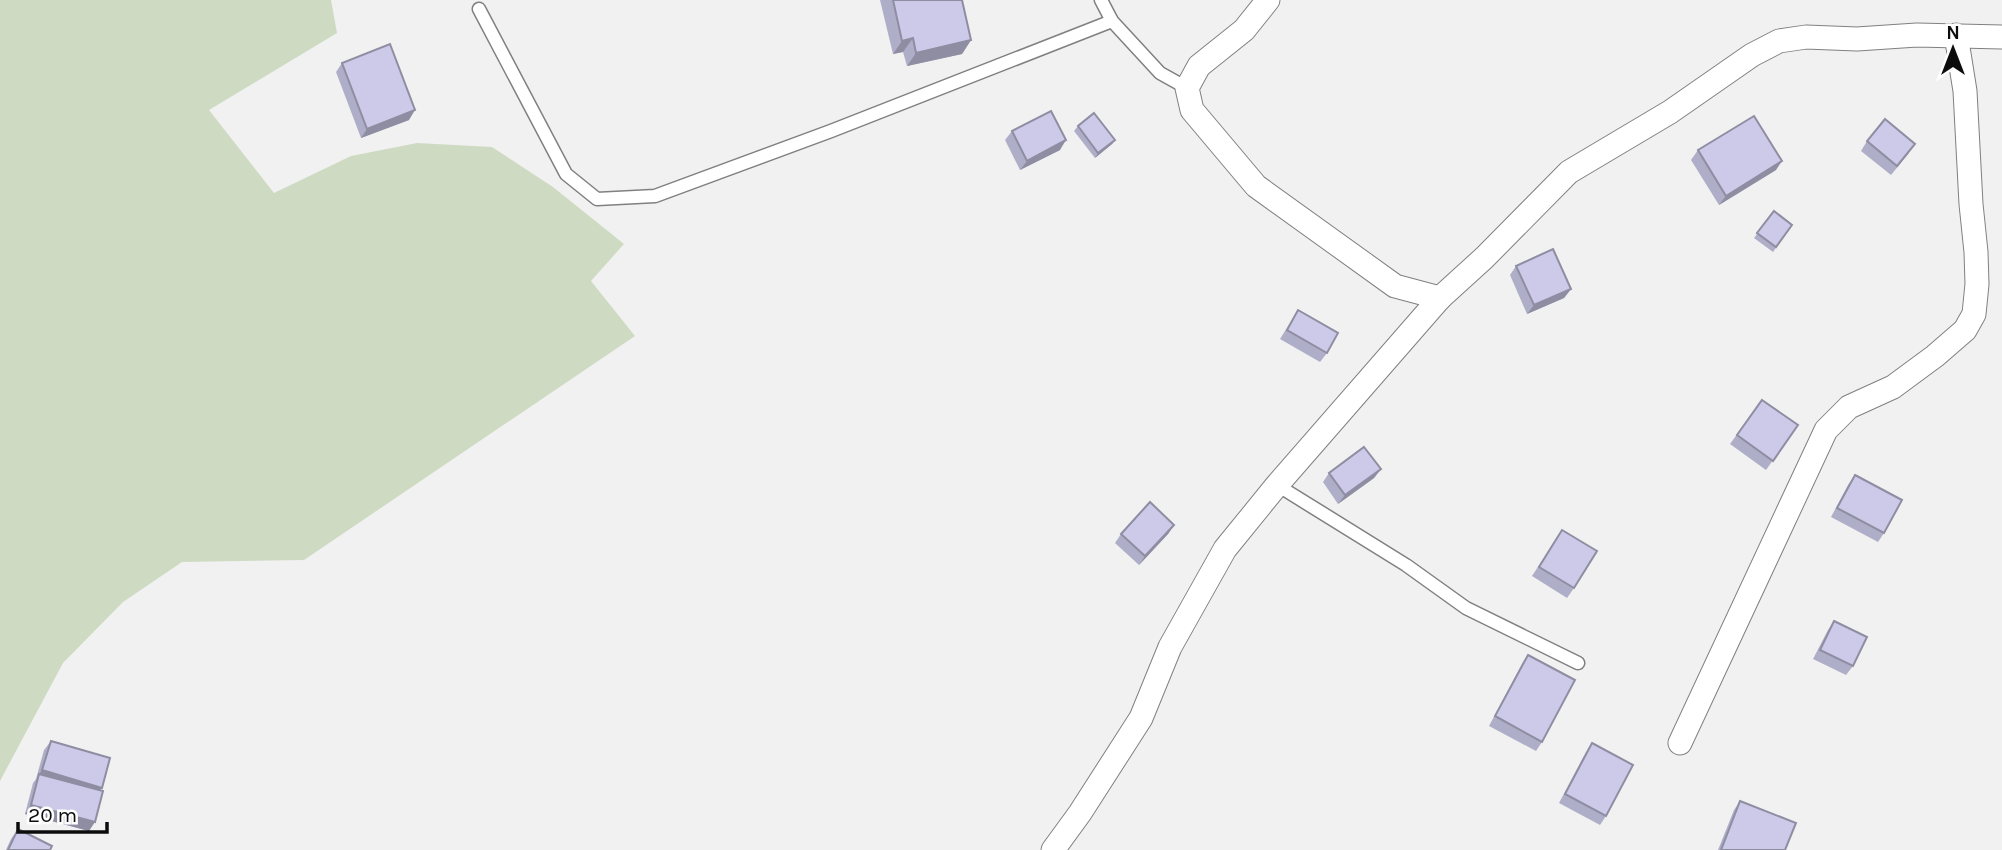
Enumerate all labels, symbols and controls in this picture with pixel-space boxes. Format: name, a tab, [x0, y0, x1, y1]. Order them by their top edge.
north arrow	[1918, 14, 1988, 84]
text: N	[1946, 22, 1960, 44]
scale bar	[18, 790, 107, 834]
text: 20 m	[28, 803, 77, 827]

